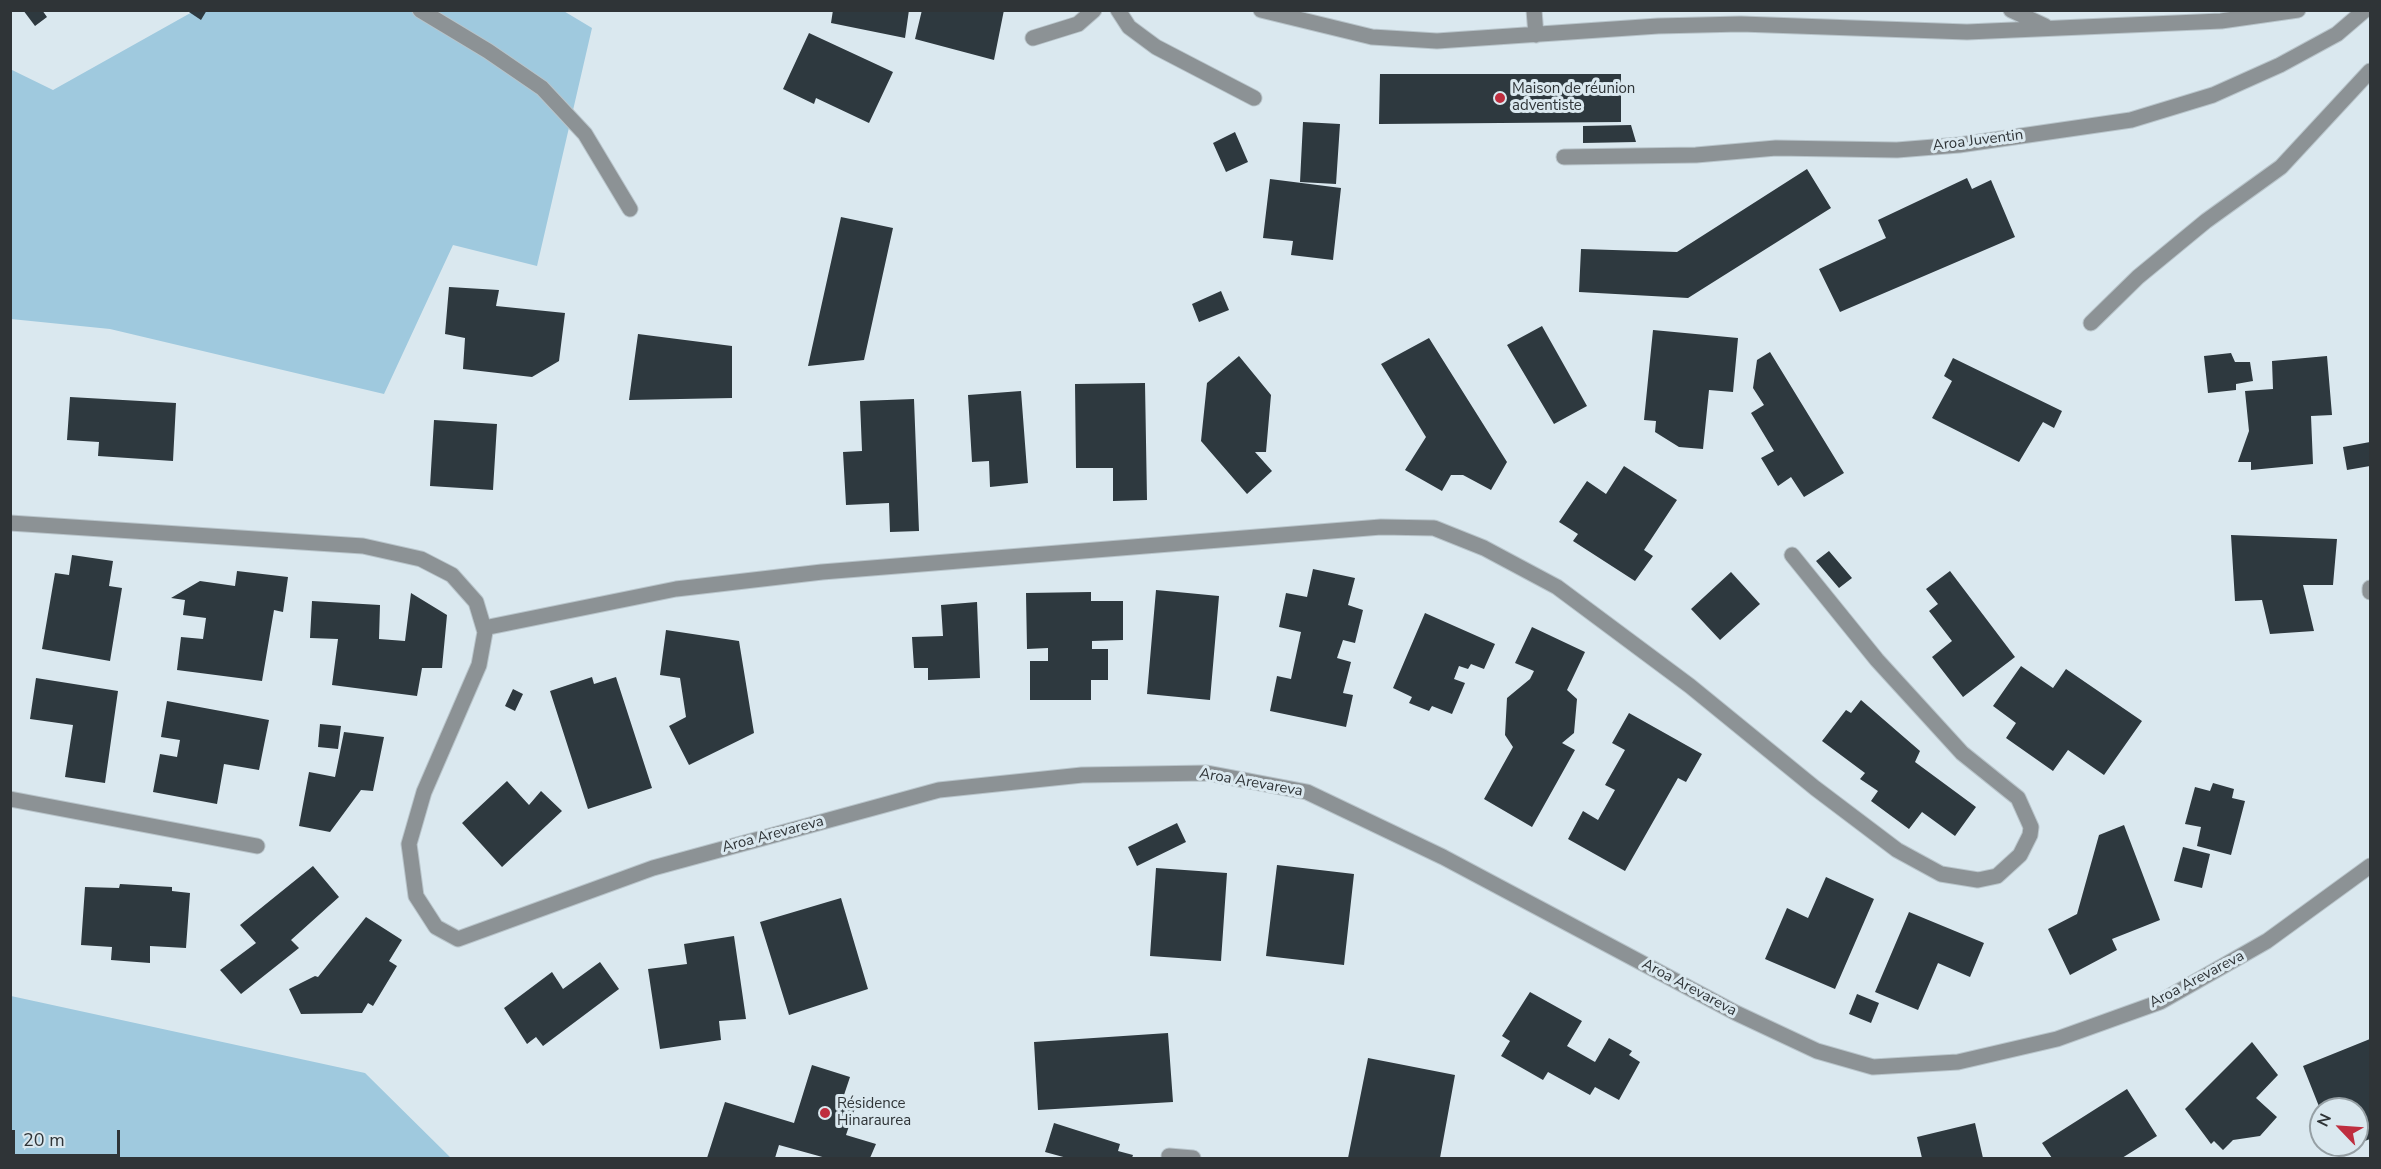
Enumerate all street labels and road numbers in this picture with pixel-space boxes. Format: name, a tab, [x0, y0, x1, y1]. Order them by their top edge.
street label: Aroa Juventin	[1932, 127, 2024, 155]
street label: Aroa Arevareva	[1198, 765, 1304, 801]
street label: Aroa Arevareva	[720, 813, 826, 857]
street label: Aroa Arevareva	[2147, 947, 2247, 1013]
street label: Aroa Arevareva	[1639, 955, 1739, 1021]

